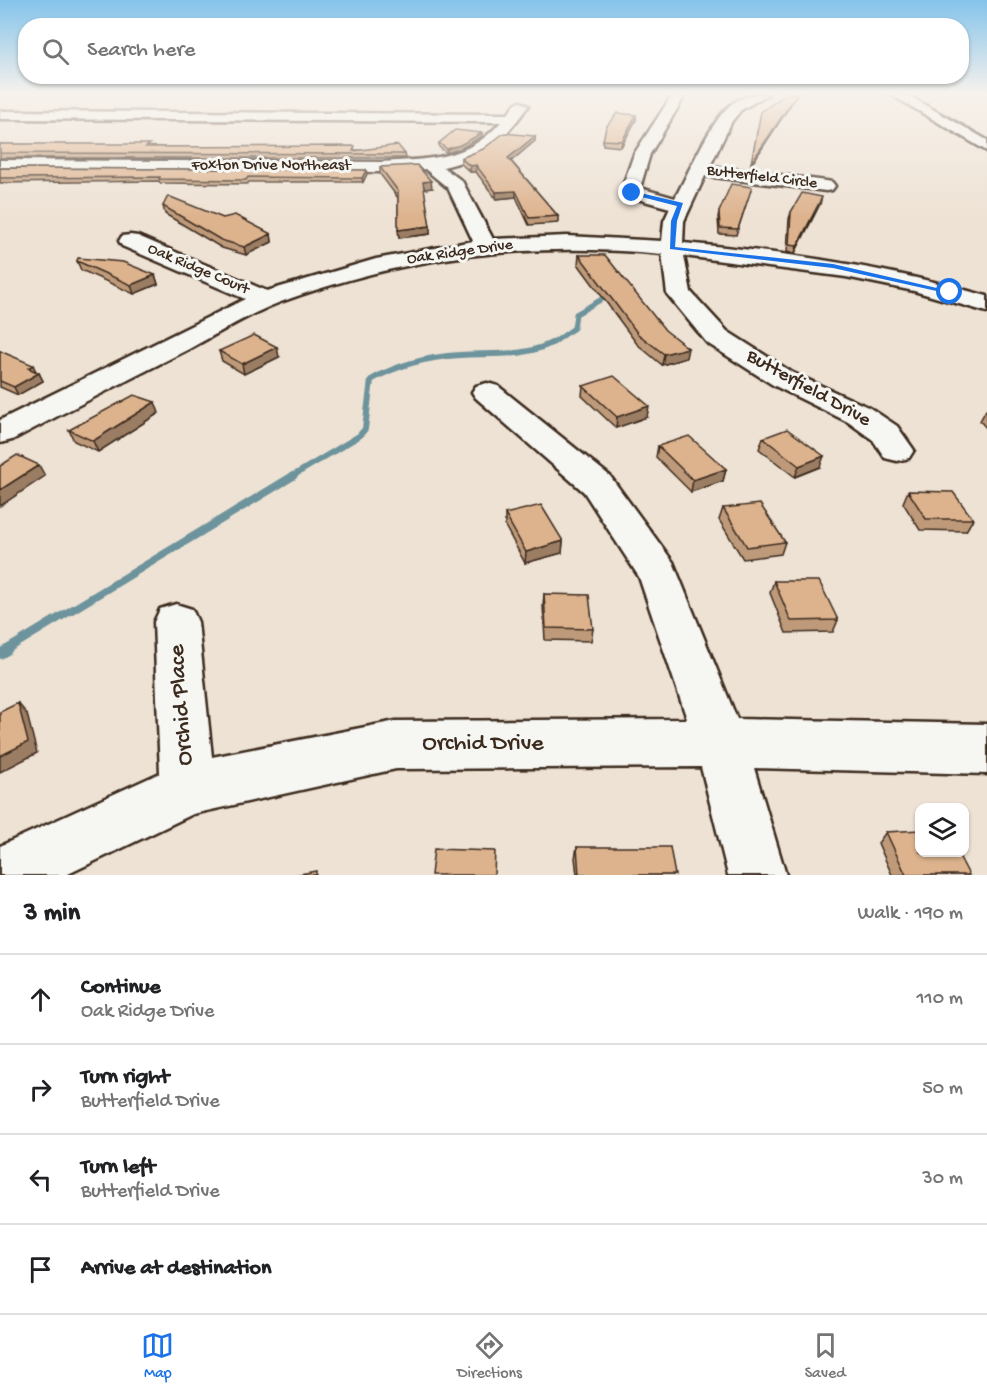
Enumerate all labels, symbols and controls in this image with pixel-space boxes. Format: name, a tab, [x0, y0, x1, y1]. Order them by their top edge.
search box	[18, 18, 969, 84]
icon: search	[39, 35, 72, 68]
text: Search here	[87, 38, 195, 64]
street label: Foxton Drive Northeast	[191, 157, 352, 176]
street label: Butterfield Circle	[705, 162, 819, 194]
route end	[618, 179, 644, 205]
street label: Oak Ridge Drive	[406, 236, 515, 270]
street label: Oak Ridge Court	[144, 240, 253, 301]
route start	[936, 278, 962, 304]
street label: Butterfield Drive	[741, 345, 875, 433]
street label: Orchid Place	[163, 643, 201, 767]
street label: Orchid Drive	[422, 730, 544, 759]
map controls	[915, 803, 969, 857]
button: layers	[915, 803, 969, 857]
text: 3 min	[24, 899, 80, 930]
text: Walk · 190 m	[857, 903, 963, 926]
text: Continue	[81, 975, 161, 1001]
icon: ahead	[24, 983, 57, 1016]
text: 110 m	[917, 988, 963, 1011]
text: Oak Ridge Drive	[81, 1001, 214, 1024]
text: Turn right	[81, 1065, 169, 1091]
icon: right	[24, 1073, 57, 1106]
text: 50 m	[922, 1078, 963, 1101]
text: Butterfield Drive	[81, 1091, 220, 1114]
text: Turn left	[81, 1155, 155, 1181]
icon: left	[24, 1163, 57, 1196]
text: 30 m	[922, 1168, 963, 1191]
text: Butterfield Drive	[81, 1181, 220, 1204]
icon: arrive	[24, 1253, 57, 1286]
text: Arrive at destination	[81, 1256, 271, 1282]
tab: Map	[141, 1329, 174, 1384]
tab: Directions	[457, 1329, 522, 1384]
tab: Saved	[805, 1329, 846, 1384]

